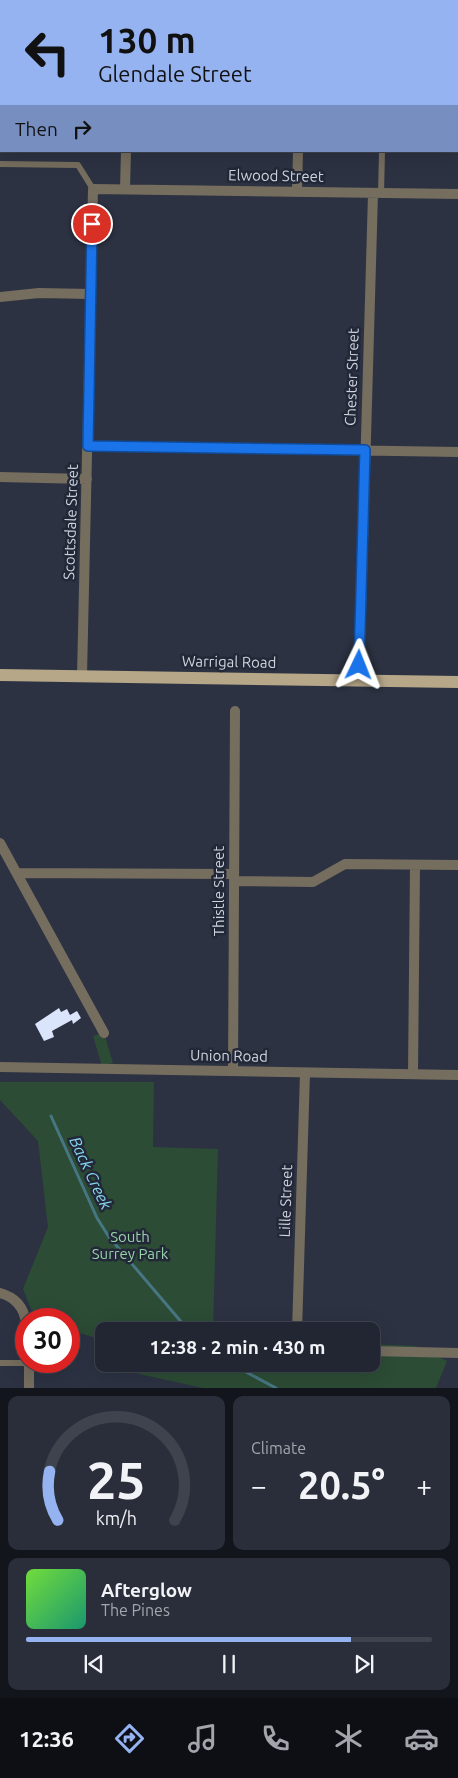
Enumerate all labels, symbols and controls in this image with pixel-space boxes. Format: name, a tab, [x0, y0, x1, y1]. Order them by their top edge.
icon: left	[15, 20, 80, 85]
text: 130 m	[98, 20, 196, 60]
text: Glendale Street	[98, 61, 252, 86]
icon: right	[68, 115, 96, 143]
text: Then	[15, 118, 58, 140]
street label: Elwood Street	[228, 166, 324, 185]
pin	[71, 203, 113, 245]
icon: arrive	[78, 210, 106, 238]
street label: Chester Street	[341, 328, 362, 426]
street label: Scottsdale Street	[60, 464, 81, 580]
position arrow	[332, 638, 384, 690]
street label: Warrigal Road	[182, 652, 276, 671]
street label: Thistle Street	[210, 846, 227, 936]
street label: Union Road	[190, 1046, 268, 1065]
water label: Back Creek	[66, 1134, 116, 1213]
street label: Lille Street	[276, 1164, 295, 1238]
park label: South Surrey Park	[92, 1228, 169, 1262]
speed limit sign: 30	[15, 1308, 80, 1373]
text: 12:38 · 2 min · 430 m	[150, 1336, 325, 1358]
text: Climate	[251, 1439, 306, 1457]
text: 25	[87, 1451, 146, 1509]
text: 20.5°	[298, 1464, 385, 1506]
text: −	[251, 1470, 267, 1501]
text: +	[416, 1470, 432, 1501]
text: km/h	[96, 1508, 137, 1528]
text: Afterglow	[101, 1579, 192, 1601]
text: The Pines	[101, 1601, 170, 1619]
icon: previous	[80, 1650, 108, 1678]
icon: pause	[215, 1650, 243, 1678]
icon: next	[350, 1650, 378, 1678]
icon: directions	[112, 1721, 147, 1756]
icon: music	[185, 1721, 220, 1756]
icon: phone	[258, 1721, 293, 1756]
icon: climate	[331, 1721, 366, 1756]
icon: car	[404, 1721, 439, 1756]
text: 12:36	[19, 1726, 74, 1751]

